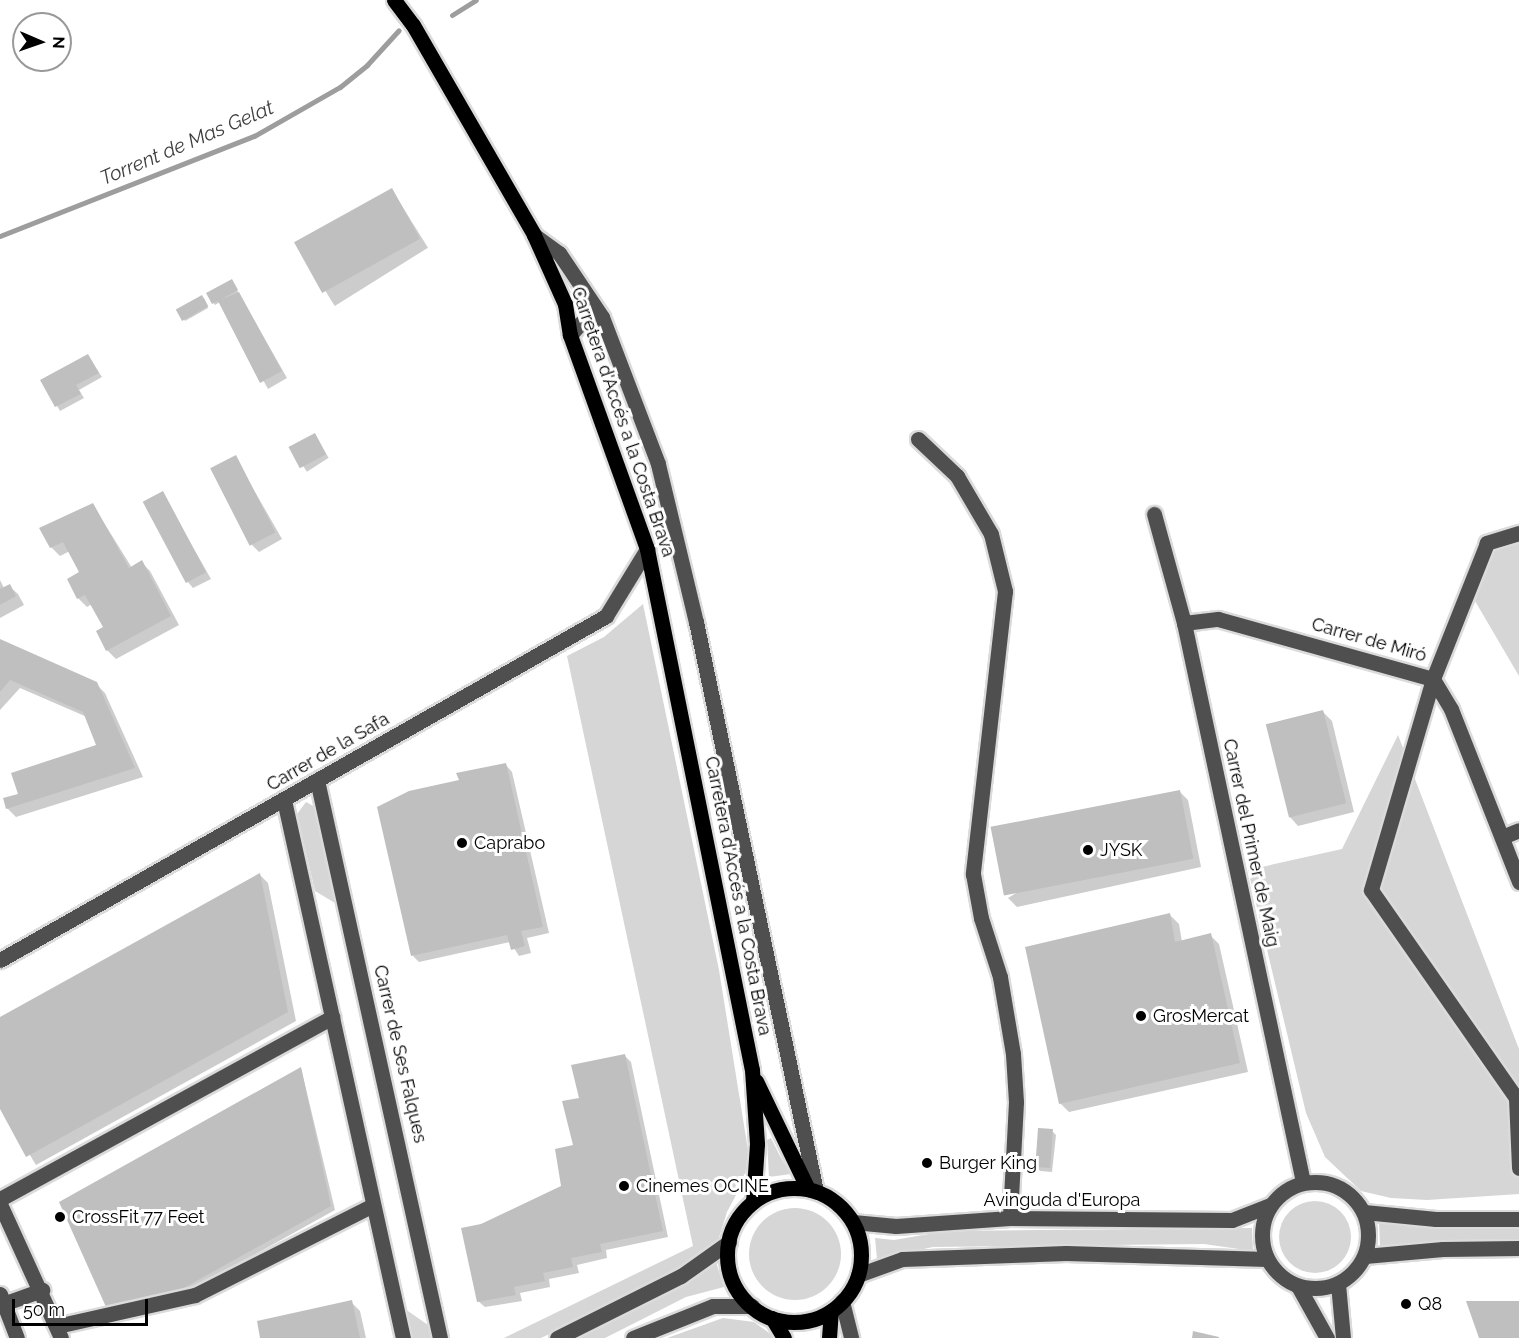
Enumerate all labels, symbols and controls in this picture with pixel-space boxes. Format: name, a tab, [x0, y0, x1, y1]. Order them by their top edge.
north arrow	[12, 12, 72, 72]
text: N	[49, 36, 68, 49]
water label: Torrent de Mas Gelat	[97, 96, 277, 190]
street label: Carretera d'Accés a la Costa Brava	[567, 284, 679, 560]
street label: Carrer de Miró	[1309, 613, 1429, 667]
street label: Carrer de la Safa	[263, 708, 393, 796]
street label: Carrer del Primer de Maig	[1218, 736, 1284, 950]
street label: Carretera d'Accés a la Costa Brava	[700, 755, 776, 1037]
place label: Caprabo	[474, 832, 545, 854]
marker: Caprabo	[455, 836, 469, 850]
place label: JYSK	[1100, 839, 1142, 861]
marker: JYSK	[1081, 843, 1095, 857]
street label: Carrer de Ses Falques	[369, 963, 431, 1145]
place label: GrosMercat	[1153, 1005, 1249, 1027]
marker: GrosMercat	[1134, 1009, 1148, 1023]
place label: Burger King	[939, 1152, 1037, 1174]
marker: Burger King	[920, 1156, 934, 1170]
place label: Cinemes OCINE	[636, 1175, 769, 1197]
marker: Cinemes OCINE	[617, 1179, 631, 1193]
street label: Avinguda d'Europa	[984, 1189, 1140, 1211]
place label: CrossFit 77 Feet	[72, 1206, 204, 1228]
marker: CrossFit 77 Feet	[53, 1210, 67, 1224]
scale bar	[15, 1287, 152, 1325]
place label: Q8	[1418, 1293, 1442, 1315]
marker: Q8	[1399, 1297, 1413, 1311]
text: 50 m	[23, 1299, 65, 1320]

